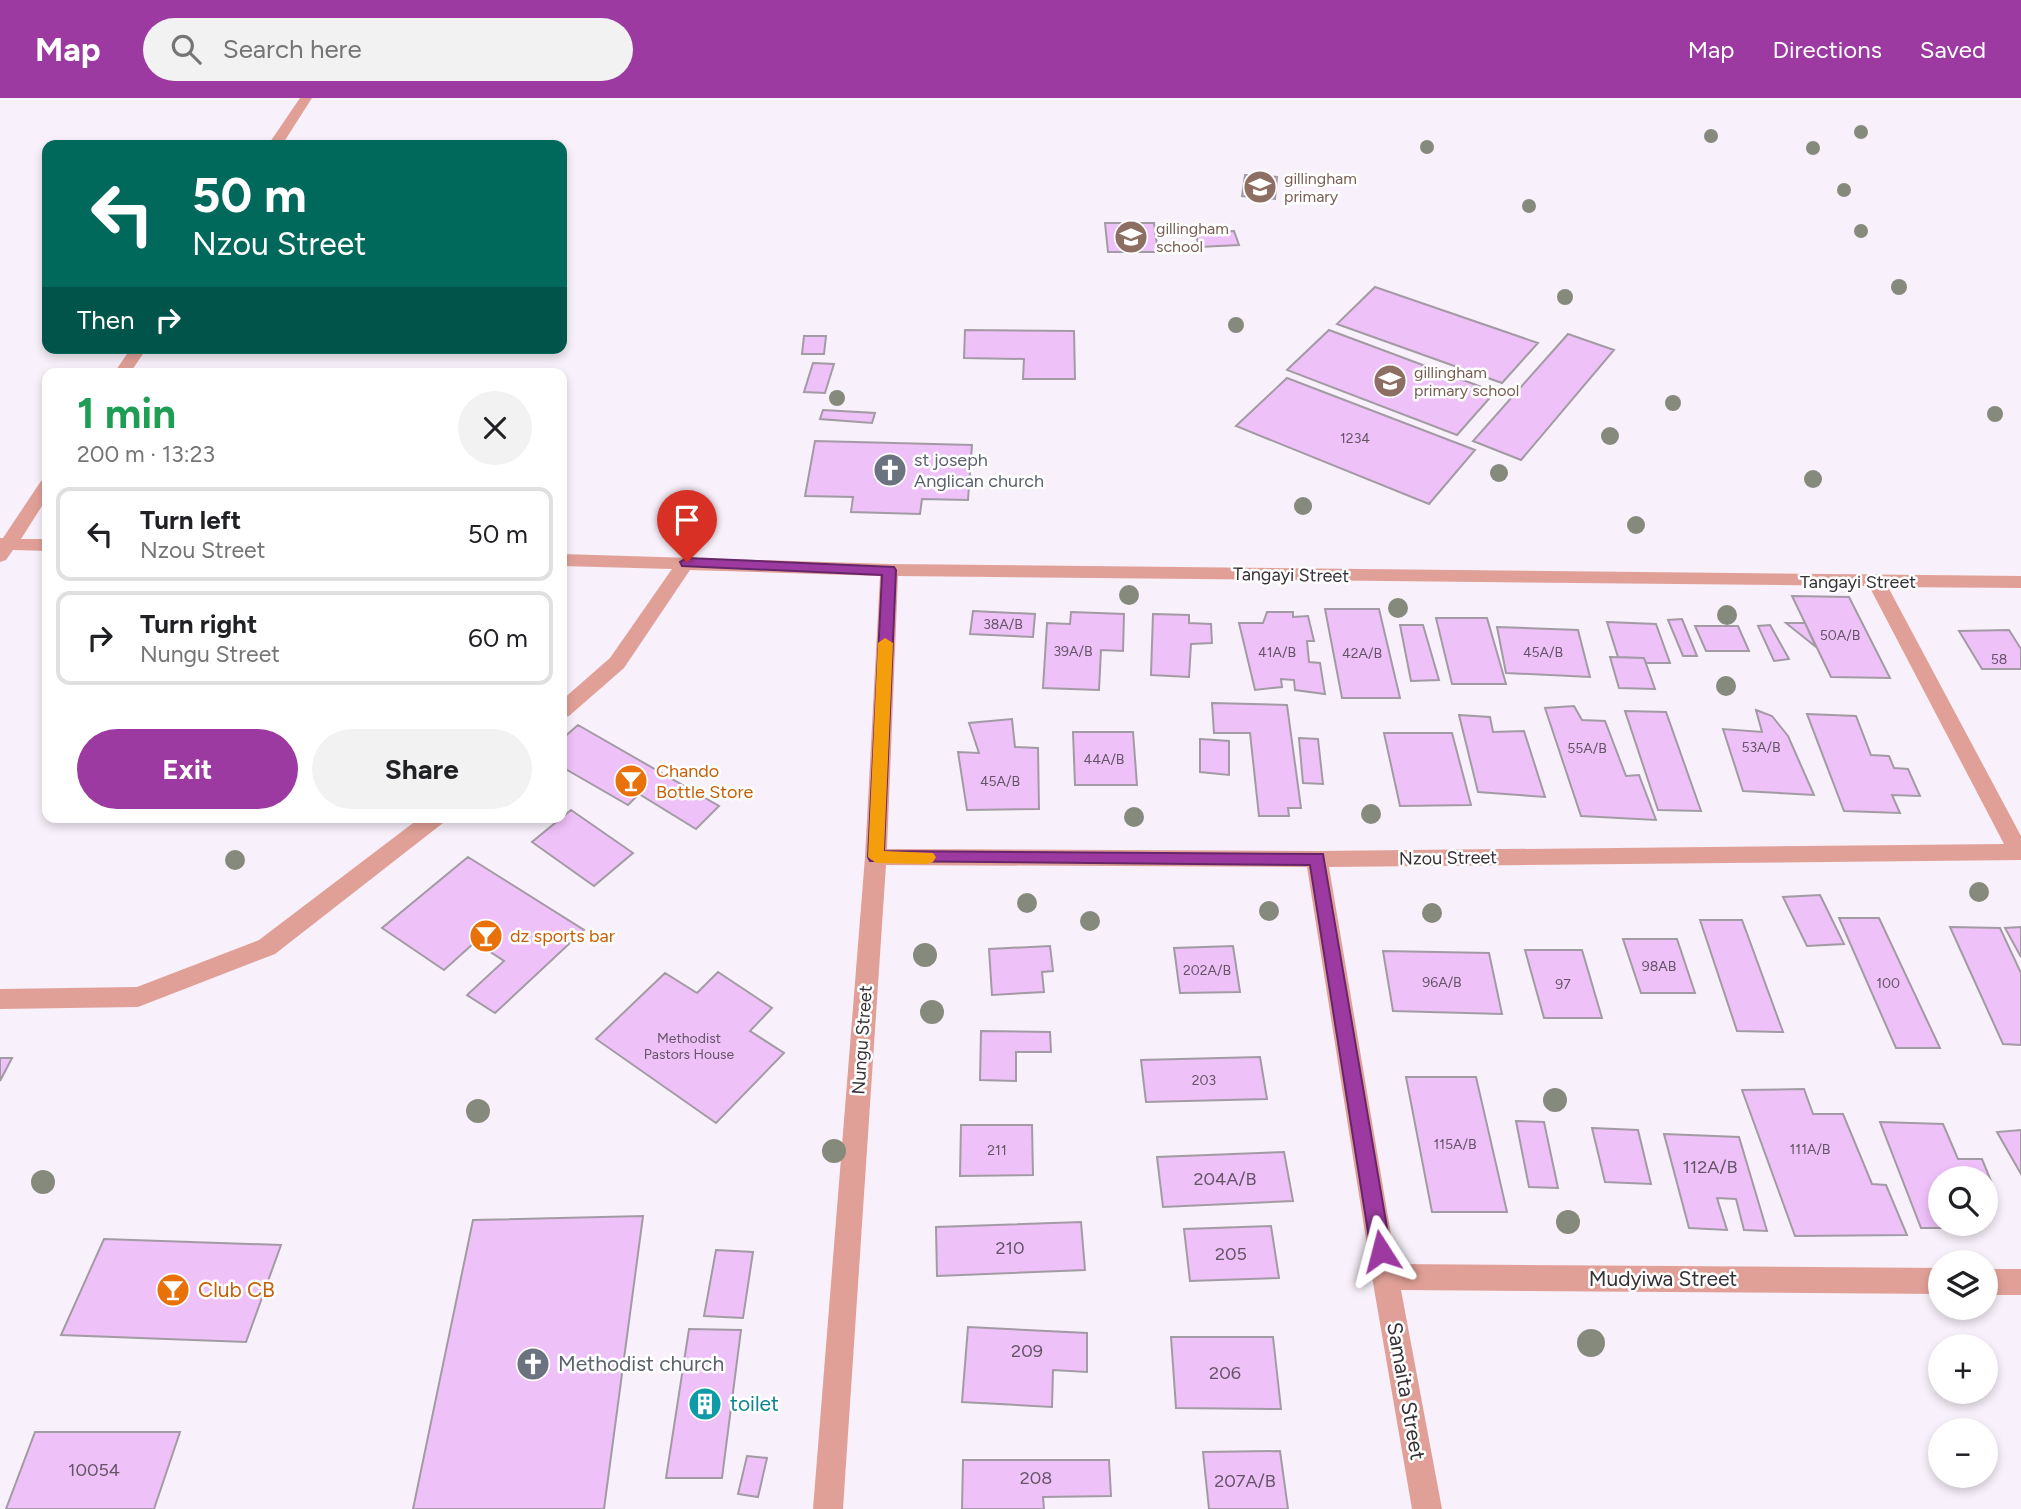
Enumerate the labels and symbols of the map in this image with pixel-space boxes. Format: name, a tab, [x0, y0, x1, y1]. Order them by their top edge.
school or university icon: gillingham primary	[1241, 168, 1279, 206]
place label: gillingham primary	[1284, 169, 1357, 206]
school or university icon: gillingham school	[1112, 218, 1150, 256]
place label: gillingham school	[1156, 219, 1229, 256]
school or university icon: gillingham primary school	[1371, 362, 1409, 400]
place label: gillingham primary school	[1414, 363, 1519, 400]
house number: 1234	[1340, 430, 1370, 447]
place label: st joseph Anglican church	[914, 449, 1044, 492]
church icon: st joseph Anglican church	[871, 451, 909, 489]
pin	[657, 490, 717, 562]
street label: Tangayi Street	[1233, 563, 1349, 587]
street label: Tangayi Street	[1800, 571, 1916, 593]
house number: 38A/B	[983, 616, 1023, 633]
house number: 50A/B	[1820, 627, 1860, 644]
house number: 39A/B	[1053, 643, 1093, 660]
house number: 41A/B	[1258, 644, 1296, 661]
house number: 45A/B	[1523, 644, 1563, 661]
house number: 42A/B	[1342, 645, 1382, 662]
house number: 58	[1991, 651, 2007, 668]
house number: 53A/B	[1741, 739, 1781, 756]
house number: 55A/B	[1567, 740, 1607, 757]
house number: 44A/B	[1084, 751, 1124, 768]
place label: Chando Bottle Store	[656, 760, 754, 803]
bar icon: Chando Bottle Store	[612, 762, 650, 800]
house number: 45A/B	[980, 773, 1020, 790]
street label: Nzou Street	[1399, 846, 1497, 870]
bar icon: dz sports bar	[467, 917, 505, 955]
place label: dz sports bar	[510, 925, 615, 947]
house number: 98AB	[1642, 958, 1676, 975]
house number: 202A/B	[1183, 962, 1231, 979]
house number: 96A/B	[1422, 974, 1462, 991]
house number: 100	[1876, 975, 1900, 992]
house number: 97	[1555, 976, 1571, 993]
street label: Nungu Street	[847, 984, 877, 1095]
house number: Methodist Pastors House	[644, 1030, 735, 1063]
house number: 203	[1192, 1072, 1216, 1089]
house number: 115A/B	[1433, 1136, 1477, 1153]
house number: 111A/B	[1790, 1141, 1830, 1158]
house number: 211	[987, 1142, 1007, 1159]
house number: 112A/B	[1682, 1156, 1738, 1178]
house number: 204A/B	[1194, 1168, 1256, 1190]
position arrow	[1344, 1214, 1418, 1288]
house number: 210	[995, 1237, 1025, 1259]
house number: 205	[1215, 1243, 1247, 1265]
street label: Mudyiwa Street	[1589, 1266, 1737, 1291]
bar icon: Club CB	[154, 1271, 192, 1309]
place label: Club CB	[198, 1277, 275, 1302]
street label: Samaita Street	[1382, 1320, 1431, 1462]
house number: 209	[1011, 1340, 1043, 1362]
church icon: Methodist church	[514, 1345, 552, 1383]
place label: Methodist church	[558, 1351, 724, 1376]
house number: 206	[1209, 1362, 1241, 1384]
building icon: toilet	[686, 1385, 724, 1423]
place label: toilet	[730, 1391, 779, 1416]
house number: 10054	[68, 1459, 120, 1481]
house number: 208	[1020, 1467, 1052, 1489]
house number: 207A/B	[1214, 1470, 1276, 1492]

